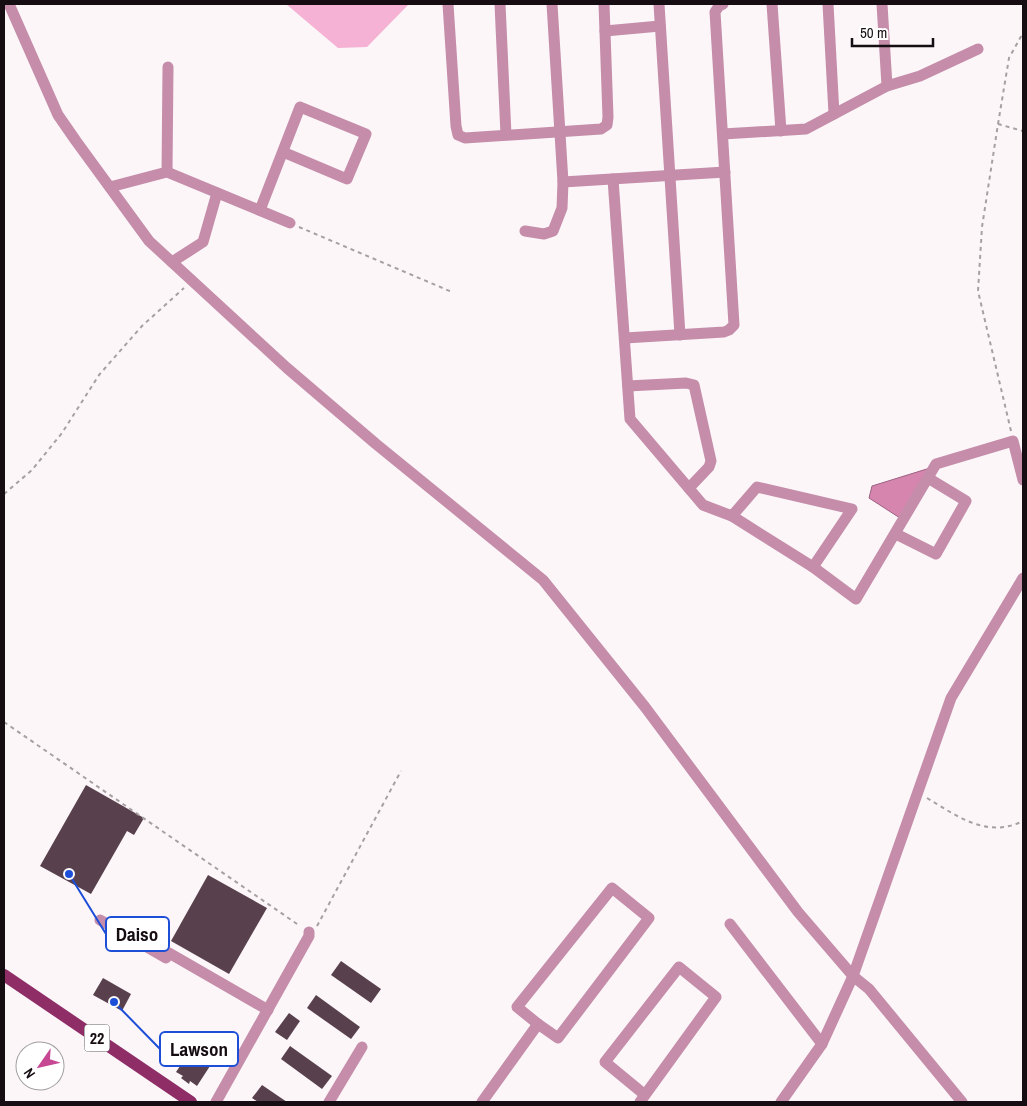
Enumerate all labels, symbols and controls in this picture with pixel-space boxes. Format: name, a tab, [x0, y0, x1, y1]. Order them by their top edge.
scale bar	[852, 15, 933, 47]
text: 50 m	[860, 22, 887, 43]
callout: Daiso	[106, 917, 169, 951]
text: Daiso	[116, 921, 158, 947]
road number: 22	[84, 1024, 110, 1052]
callout: Lawson	[160, 1032, 238, 1066]
text: Lawson	[170, 1036, 228, 1062]
north arrow	[15, 1041, 65, 1091]
text: N	[19, 1065, 39, 1082]

